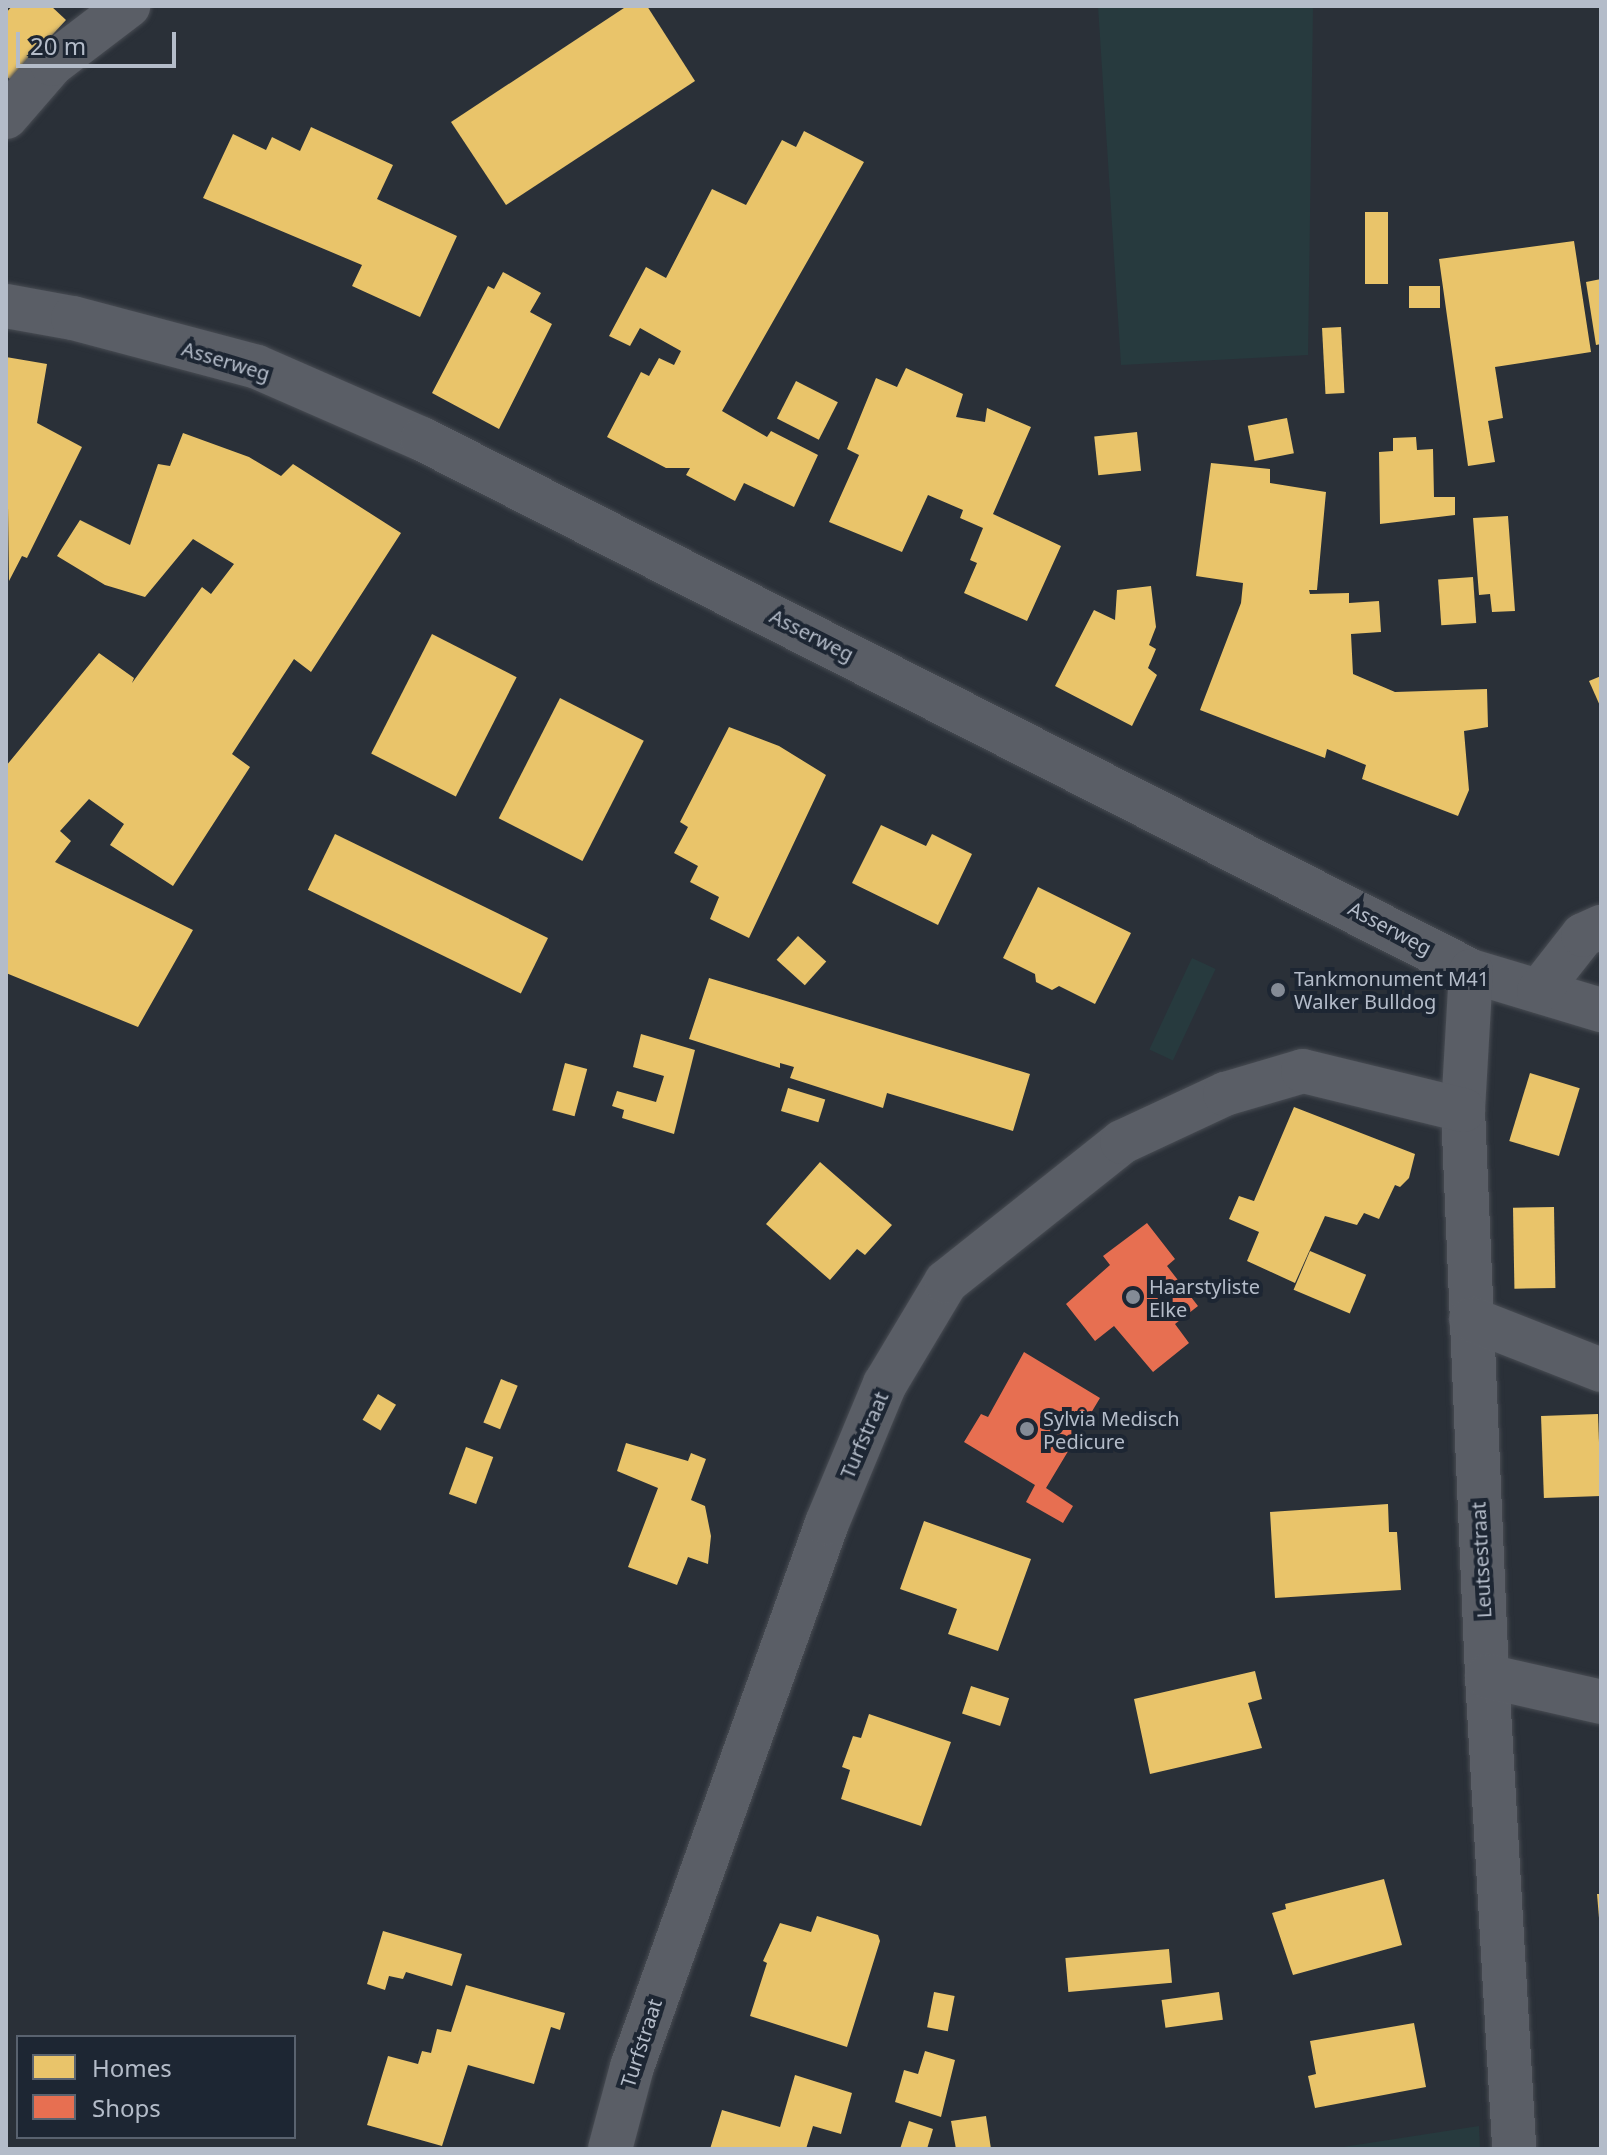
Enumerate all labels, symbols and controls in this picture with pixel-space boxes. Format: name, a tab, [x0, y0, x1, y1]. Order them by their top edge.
scale bar	[20, 16, 180, 66]
text: 20 m	[30, 29, 86, 62]
street label: Asserweg	[179, 336, 273, 386]
street label: Asserweg	[766, 604, 858, 666]
street label: Asserweg	[1344, 896, 1436, 960]
place label: Tankmonument M41 Walker Bulldog	[1294, 966, 1489, 1013]
marker: Tankmonument M41 Walker Bulldog	[1269, 981, 1287, 999]
place label: Haarstyliste Elke	[1149, 1274, 1260, 1321]
marker: Haarstyliste Elke	[1124, 1288, 1142, 1306]
street label: Turfstraat	[835, 1388, 893, 1482]
place label: Sylvia Medisch Pedicure	[1043, 1406, 1179, 1453]
marker: Sylvia Medisch Pedicure	[1018, 1420, 1036, 1438]
street label: Leutsestraat	[1466, 1501, 1496, 1619]
street label: Turfstraat	[615, 1996, 667, 2090]
legend	[16, 2035, 296, 2139]
text: Homes	[92, 2051, 172, 2084]
text: Shops	[92, 2091, 161, 2124]

